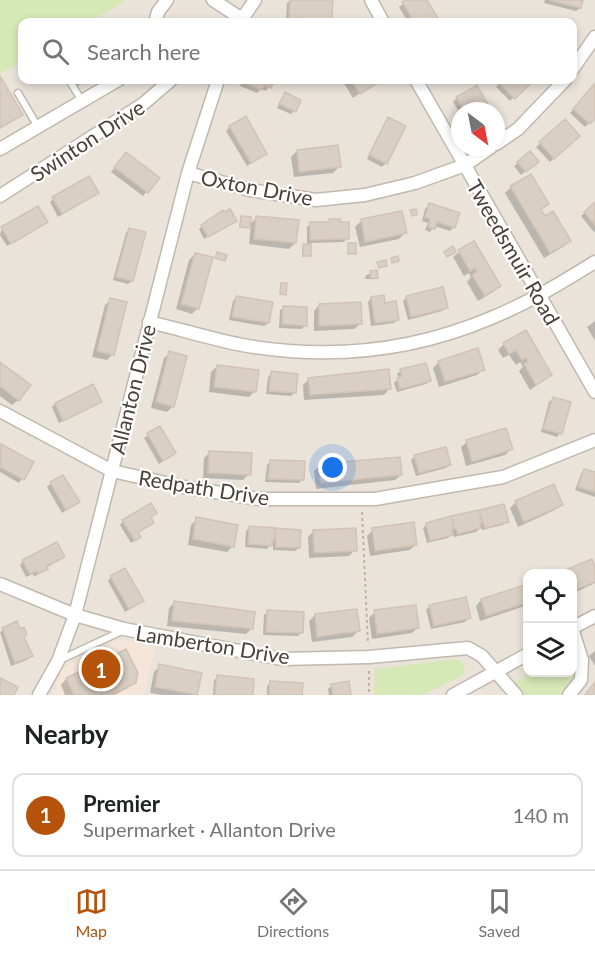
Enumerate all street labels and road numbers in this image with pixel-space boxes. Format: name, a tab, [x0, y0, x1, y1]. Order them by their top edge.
street label: Swinton Drive	[25, 94, 149, 186]
street label: Oxton Drive	[199, 164, 315, 210]
street label: Tweedsmuir Road	[462, 175, 566, 329]
street label: Allanton Drive	[104, 322, 160, 456]
street label: Redpath Drive	[137, 464, 271, 510]
street label: Lamberton Drive	[134, 619, 292, 669]

